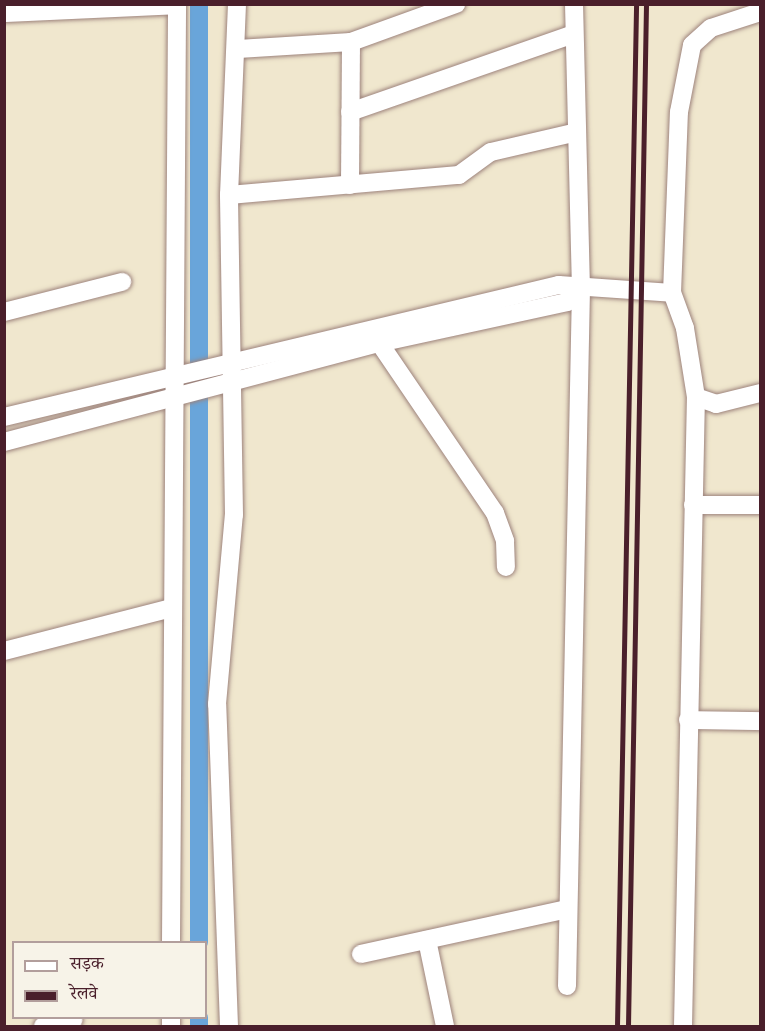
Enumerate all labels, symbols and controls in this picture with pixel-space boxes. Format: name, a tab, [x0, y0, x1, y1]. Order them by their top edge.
legend	[12, 941, 207, 1019]
text: सड़क	[70, 952, 104, 974]
text: रेलवे	[70, 982, 98, 1004]

